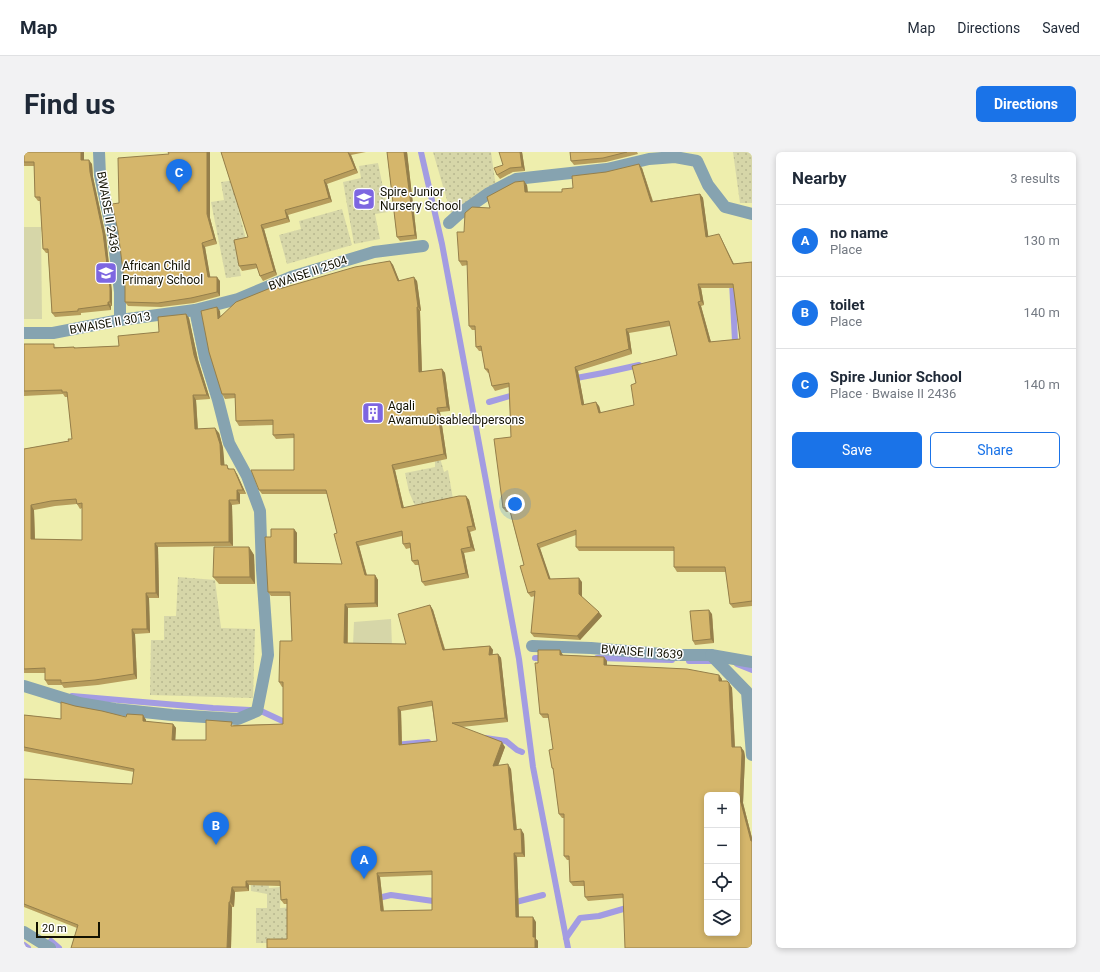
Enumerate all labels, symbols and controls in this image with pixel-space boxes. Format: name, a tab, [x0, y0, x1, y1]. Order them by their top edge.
text: Map	[20, 16, 58, 39]
text: Map	[908, 20, 935, 36]
text: Directions	[957, 20, 1020, 36]
text: Saved	[1042, 20, 1080, 36]
button: Directions	[976, 86, 1076, 122]
text: Find us	[24, 88, 115, 121]
pin: C	[166, 159, 192, 192]
text: Nearby	[792, 168, 847, 188]
street label: BWAISE II 2436	[94, 170, 122, 254]
text: 3 results	[1010, 171, 1060, 186]
place label: Spire Junior Nursery School	[380, 185, 461, 213]
school or university icon: Spire Junior Nursery School	[351, 186, 377, 212]
text: no name	[830, 224, 888, 242]
text: A	[801, 233, 809, 248]
text: 130 m	[1023, 233, 1060, 248]
text: Place	[830, 242, 862, 257]
street label: BWAISE II 2504	[267, 253, 349, 293]
place label: African Child Primary School	[122, 259, 203, 287]
school or university icon: African Child Primary School	[93, 260, 119, 286]
text: toilet	[830, 296, 864, 314]
text: B	[801, 305, 809, 320]
text: 140 m	[1023, 305, 1060, 320]
street label: BWAISE II 3013	[68, 309, 152, 337]
text: Place	[830, 314, 862, 329]
text: Spire Junior School	[830, 368, 962, 386]
text: C	[801, 377, 809, 392]
text: 140 m	[1023, 377, 1060, 392]
text: Place · Bwaise II 2436	[830, 386, 956, 401]
place label: Agali AwamuDisabledbpersons	[388, 399, 524, 427]
building icon: Agali AwamuDisabledbpersons	[360, 400, 386, 426]
button: Save	[792, 432, 922, 468]
button: Share	[930, 432, 1060, 468]
your location	[505, 494, 525, 514]
street label: BWAISE II 3639	[600, 642, 684, 662]
map controls	[704, 792, 740, 936]
button: +	[704, 792, 740, 828]
pin: B	[203, 812, 229, 845]
button: −	[704, 828, 740, 864]
pin: A	[351, 846, 377, 879]
button: locate	[704, 864, 740, 900]
button: layers	[704, 900, 740, 936]
scale bar	[36, 920, 100, 939]
text: 20 m	[42, 922, 67, 935]

